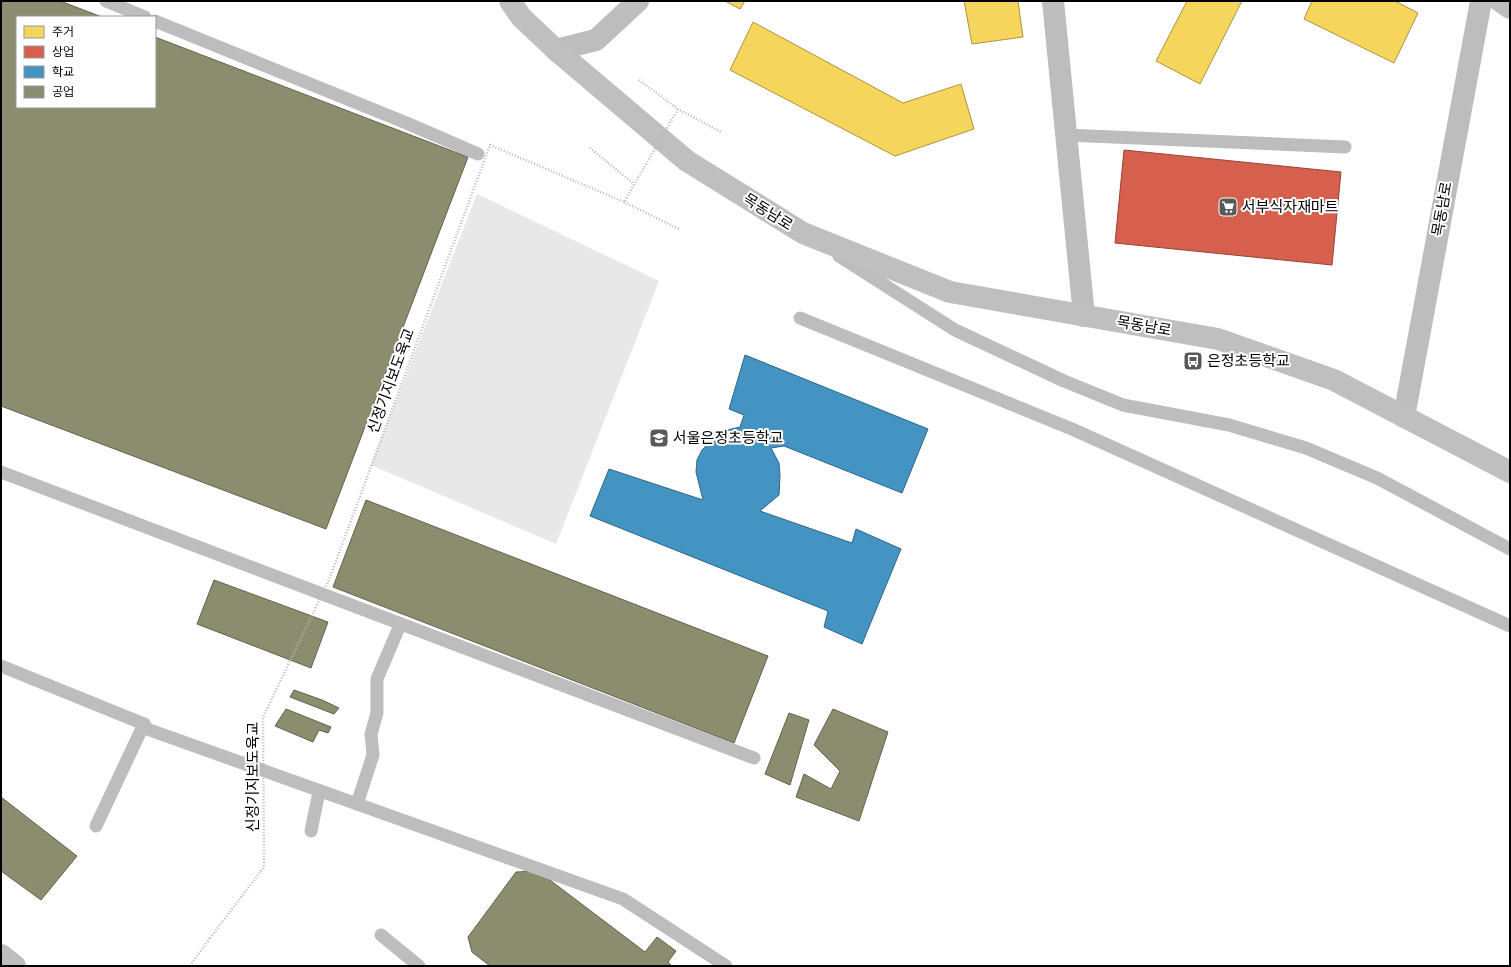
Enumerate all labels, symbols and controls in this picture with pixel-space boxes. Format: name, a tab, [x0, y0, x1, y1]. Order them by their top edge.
legend	[16, 16, 156, 108]
text: 주거	[52, 24, 74, 39]
text: 상업	[52, 44, 74, 59]
text: 학교	[52, 64, 74, 79]
text: 공업	[52, 84, 74, 99]
street label: 목동남로	[1427, 180, 1456, 238]
street label: 목동남로	[740, 189, 797, 234]
supermarket icon: 서부식자재마트	[1217, 196, 1239, 218]
place label: 서부식자재마트	[1242, 197, 1339, 216]
street label: 목동남로	[1115, 311, 1173, 340]
street label: 신정기지보도육교	[363, 326, 418, 436]
bus stop icon: 은정초등학교	[1182, 350, 1204, 372]
place label: 은정초등학교	[1207, 351, 1290, 370]
school or university icon: 서울은정초등학교	[648, 427, 670, 449]
place label: 서울은정초등학교	[673, 428, 783, 447]
street label: 신정기지보도육교	[243, 722, 262, 832]

